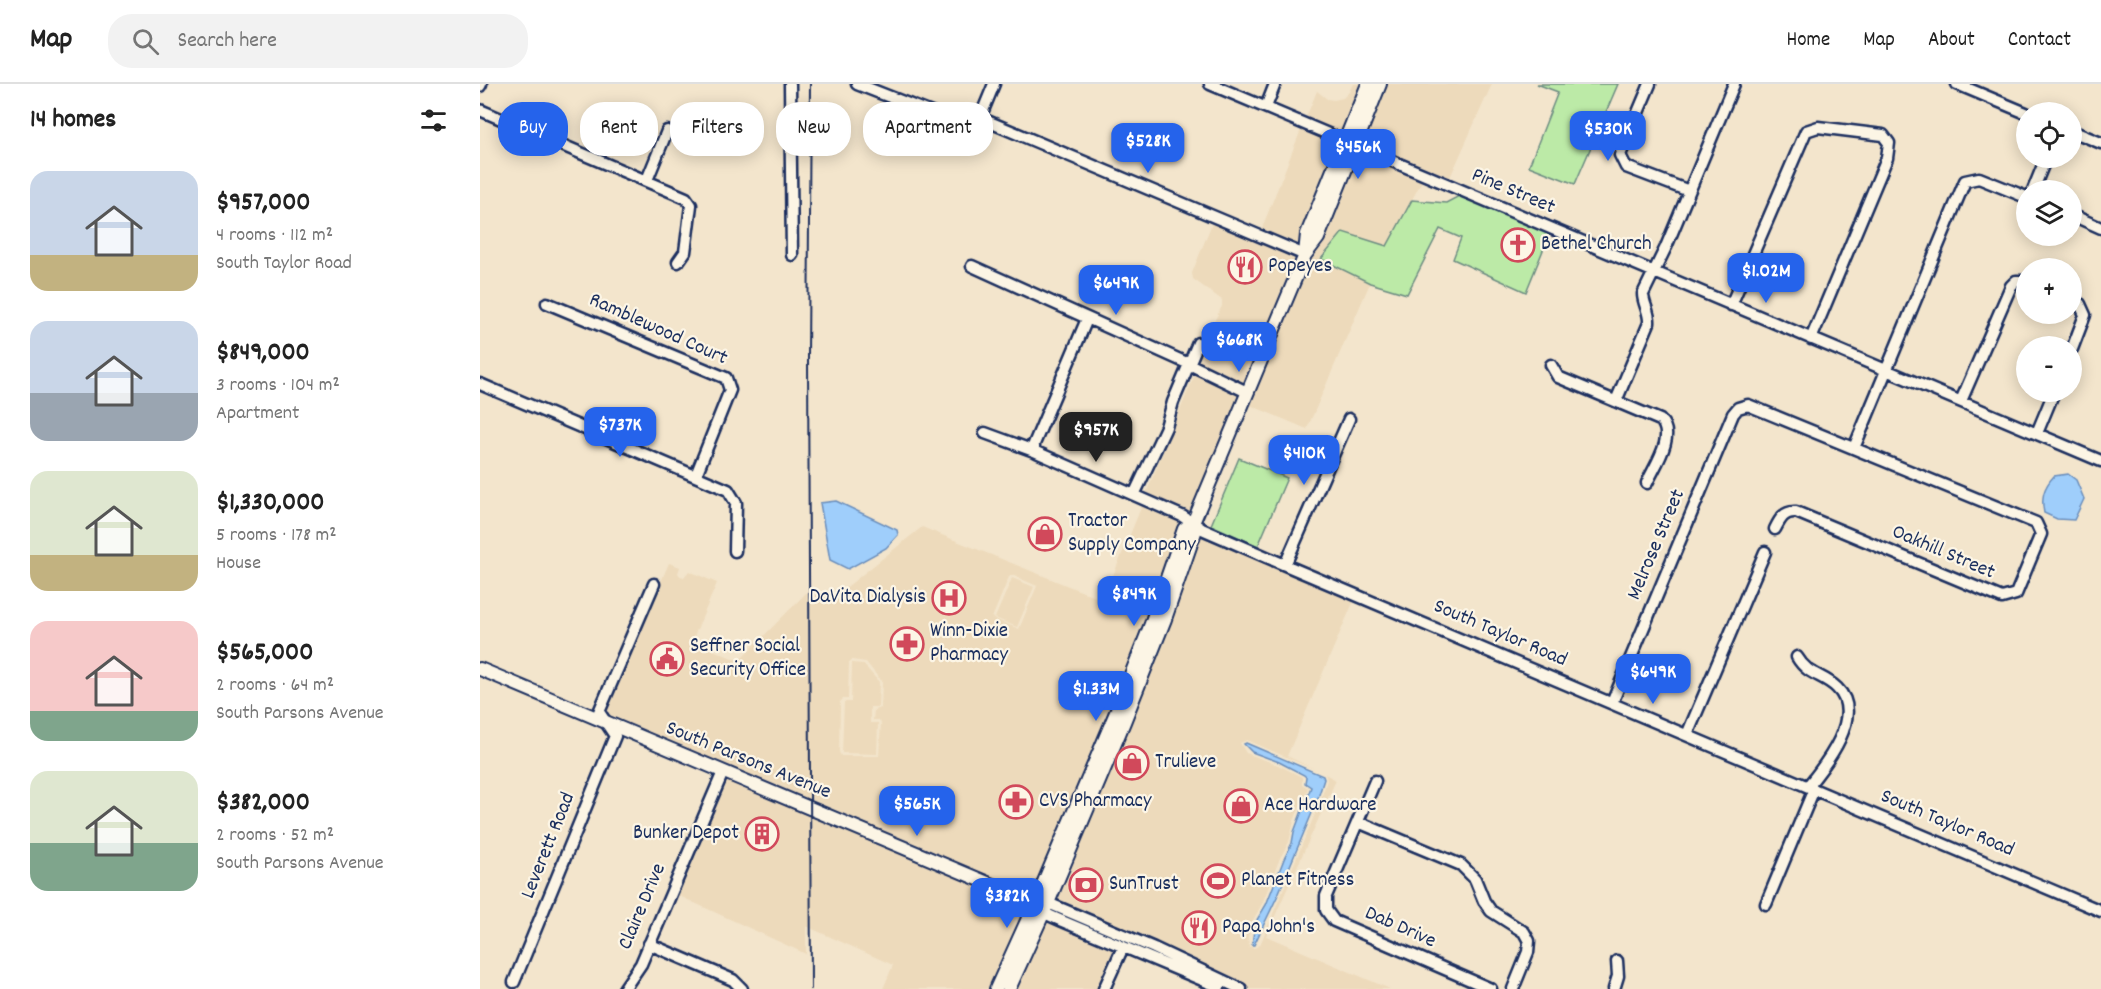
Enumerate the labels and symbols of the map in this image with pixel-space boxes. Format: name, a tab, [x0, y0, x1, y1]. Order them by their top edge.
pin: $530K	[1566, 111, 1650, 162]
pin: $528K	[1106, 123, 1190, 174]
pin: $456K	[1316, 129, 1400, 180]
street label: Pine Street	[1467, 161, 1560, 223]
church icon: Bethel Church	[1500, 227, 1536, 263]
place label: Bethel Church	[1541, 230, 1652, 260]
restaurant icon: Popeyes	[1227, 249, 1263, 285]
place label: Popeyes	[1268, 252, 1332, 282]
pin: $1.02M	[1717, 253, 1815, 304]
pin: $649K	[1074, 265, 1158, 316]
street label: Ramblewood Court	[584, 286, 732, 374]
pin: $668K	[1197, 322, 1281, 373]
pin: $737K	[578, 407, 662, 458]
pin: $957K	[1054, 412, 1138, 463]
pin: $410K	[1262, 435, 1346, 486]
street label: Melrose Street	[1620, 485, 1694, 605]
place label: Tractor Supply Company	[1068, 507, 1196, 561]
shop icon: Tractor Supply Company	[1027, 516, 1063, 552]
street label: Oakhill Street	[1887, 518, 2000, 588]
pin: $849K	[1092, 576, 1176, 627]
hospital icon: DaVita Dialysis	[931, 580, 967, 616]
place label: DaVita Dialysis	[809, 583, 926, 613]
street label: South Taylor Road	[1428, 592, 1572, 676]
place label: Winn-Dixie Pharmacy	[930, 617, 1009, 671]
pharmacy icon: Winn-Dixie Pharmacy	[889, 626, 925, 662]
place label: Seffner Social Security Office	[690, 632, 806, 686]
public building icon: Seffner Social Security Office	[649, 641, 685, 677]
pin: $649K	[1611, 654, 1695, 705]
pin: $1.33M	[1047, 671, 1145, 722]
street label: South Parsons Avenue	[661, 714, 835, 808]
shop icon: Trulieve	[1114, 745, 1150, 781]
place label: Trulieve	[1155, 748, 1216, 778]
street label: South Taylor Road	[1875, 782, 2019, 866]
pharmacy icon: CVS Pharmacy	[998, 784, 1034, 820]
pin: $565K	[875, 786, 959, 837]
place label: CVS Pharmacy	[1039, 787, 1152, 817]
street label: Leverett Road	[514, 788, 584, 904]
shop icon: Ace Hardware	[1223, 788, 1259, 824]
place label: Ace Hardware	[1264, 791, 1377, 821]
building icon: Bunker Depot	[744, 816, 780, 852]
place label: Bunker Depot	[633, 819, 739, 849]
street label: Claire Drive	[611, 859, 675, 955]
sports icon: Planet Fitness	[1200, 863, 1236, 899]
place label: Planet Fitness	[1241, 866, 1354, 896]
bank icon: SunTrust	[1068, 867, 1104, 903]
place label: SunTrust	[1109, 870, 1179, 900]
pin: $382K	[965, 878, 1049, 929]
street label: Dab Drive	[1360, 899, 1440, 957]
restaurant icon: Papa John's	[1181, 910, 1217, 946]
place label: Papa John's	[1222, 913, 1315, 943]

